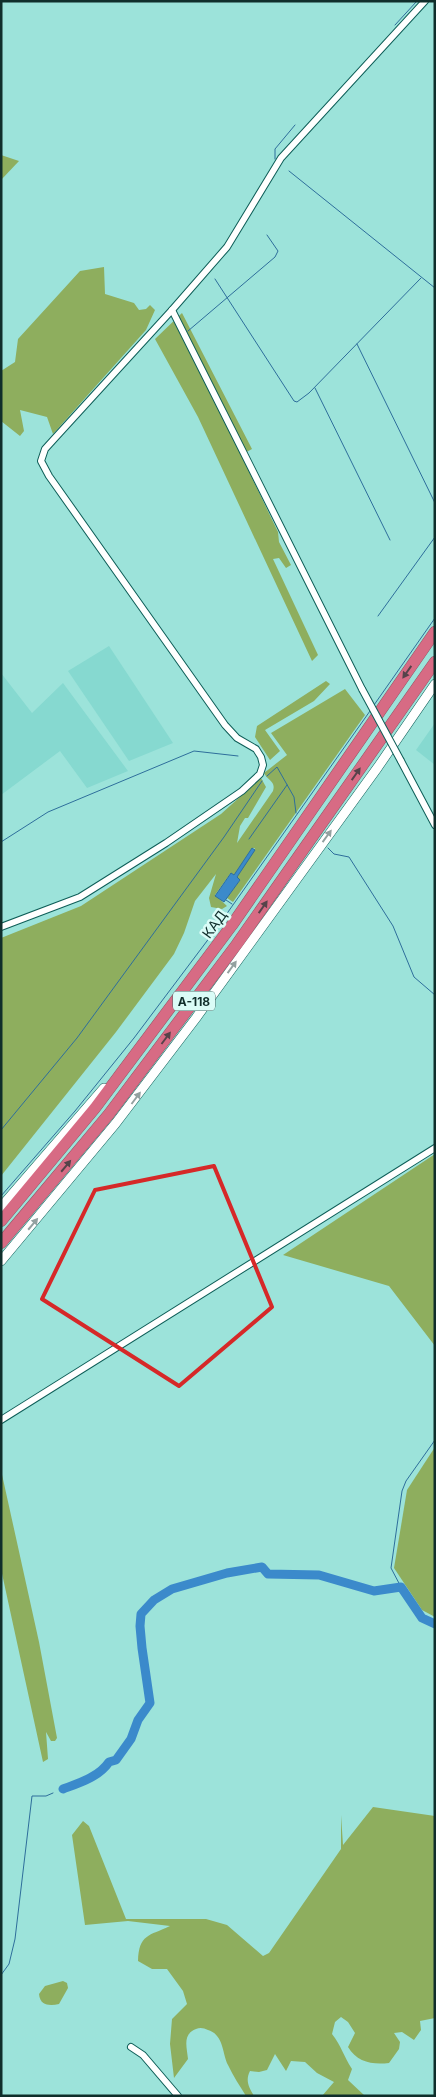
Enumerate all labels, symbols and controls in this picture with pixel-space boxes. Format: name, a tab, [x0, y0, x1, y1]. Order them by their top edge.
one-way arrow	[402, 665, 412, 679]
one-way arrow	[351, 767, 361, 780]
one-way arrow	[322, 830, 333, 843]
one-way arrow	[258, 900, 268, 913]
street label: КАД	[198, 907, 230, 941]
one-way arrow	[227, 960, 237, 974]
road number: А-118	[173, 991, 215, 1010]
one-way arrow	[161, 1032, 172, 1045]
one-way arrow	[130, 1092, 141, 1105]
one-way arrow	[61, 1159, 72, 1172]
one-way arrow	[27, 1218, 38, 1230]

